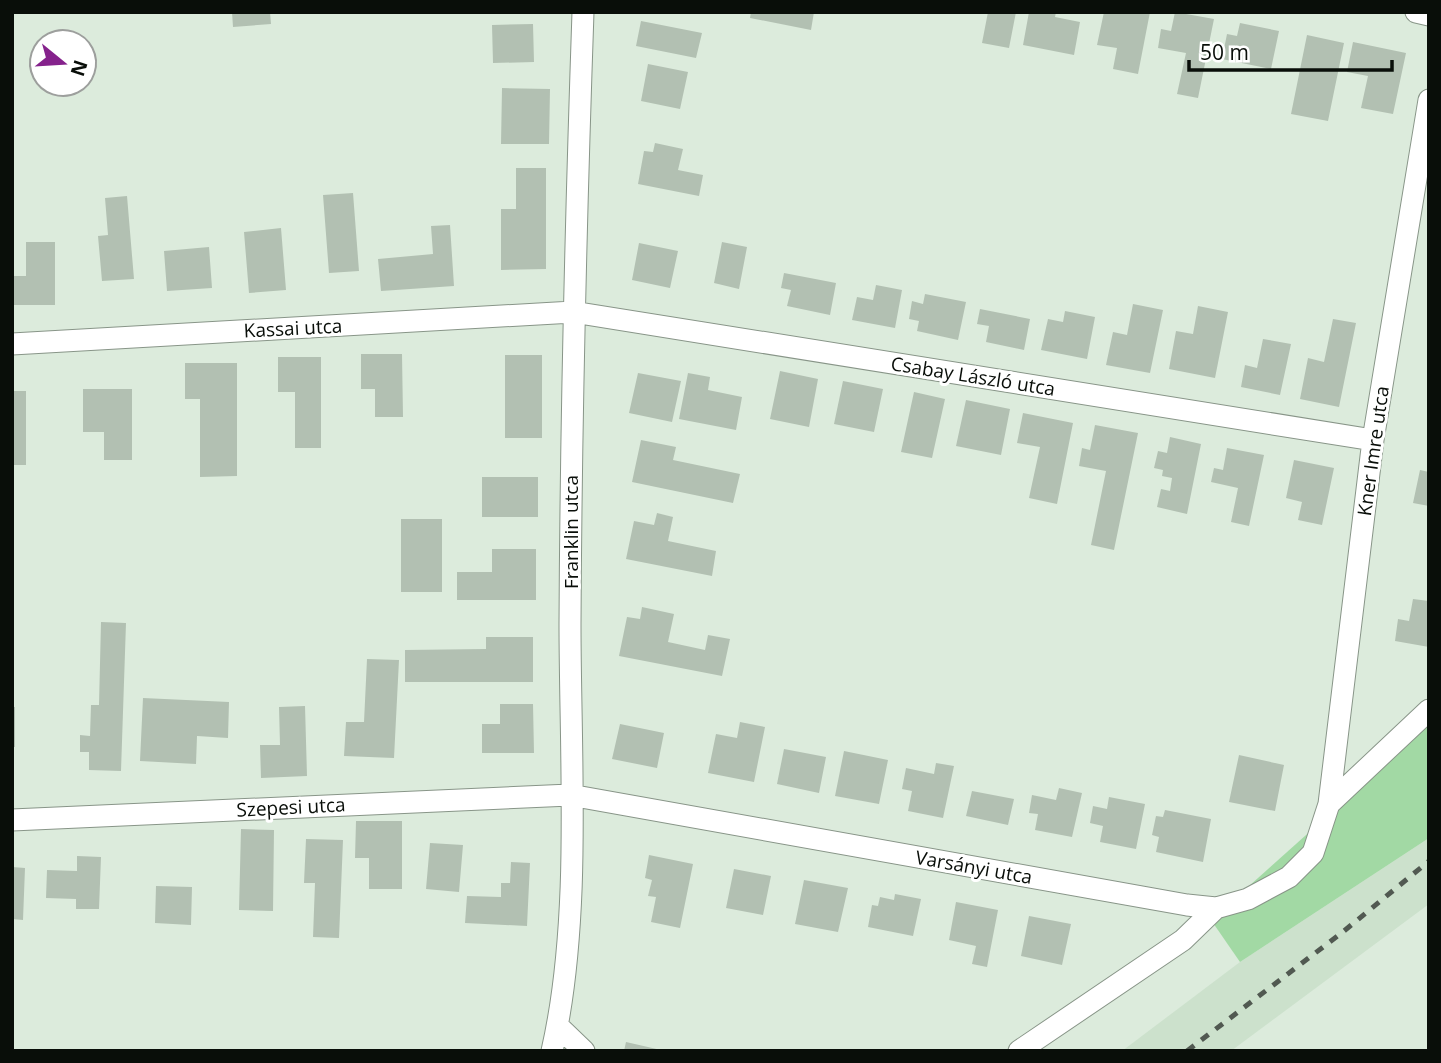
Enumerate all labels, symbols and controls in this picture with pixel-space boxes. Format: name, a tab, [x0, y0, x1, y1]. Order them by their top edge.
north arrow	[28, 28, 98, 98]
scale bar	[1189, 28, 1392, 72]
text: 50 m	[1200, 38, 1249, 66]
text: N	[64, 57, 94, 80]
street label: Kassai utca	[243, 312, 343, 344]
street label: Csabay László utca	[889, 350, 1057, 402]
street label: Kner Imre utca	[1351, 384, 1395, 518]
street label: Franklin utca	[558, 475, 584, 589]
street label: Szepesi utca	[236, 791, 346, 823]
street label: Varsányi utca	[914, 844, 1034, 890]

